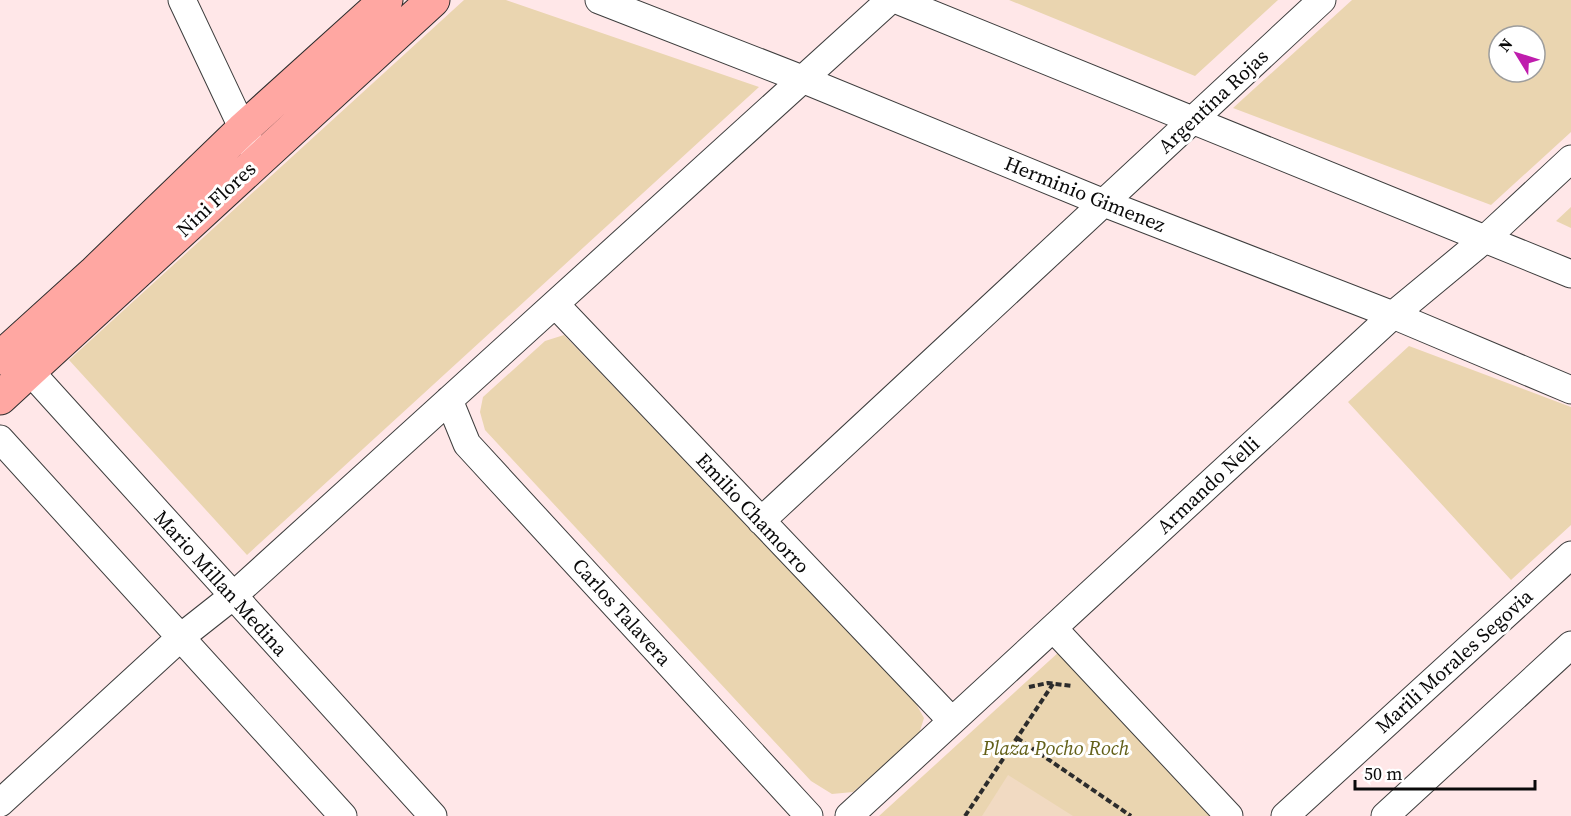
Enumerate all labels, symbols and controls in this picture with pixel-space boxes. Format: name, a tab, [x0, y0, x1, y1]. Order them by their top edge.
north arrow	[1487, 24, 1547, 84]
text: N	[1493, 33, 1518, 56]
street label: Argentina Rojas	[1152, 42, 1274, 160]
street label: Herminio Gimenez	[1000, 149, 1170, 239]
street label: Nini Flores	[170, 155, 262, 243]
street label: Armando Nelli	[1150, 430, 1266, 540]
street label: Emilio Chamorro	[690, 447, 816, 579]
street label: Mario Millan Medina	[148, 504, 295, 663]
street label: Carlos Talavera	[566, 552, 678, 673]
street label: Marili Morales Segovia	[1369, 582, 1539, 739]
park label: Plaza Pocho Roch	[982, 734, 1130, 762]
scale bar	[1355, 753, 1535, 791]
text: 50 m	[1364, 761, 1402, 786]

